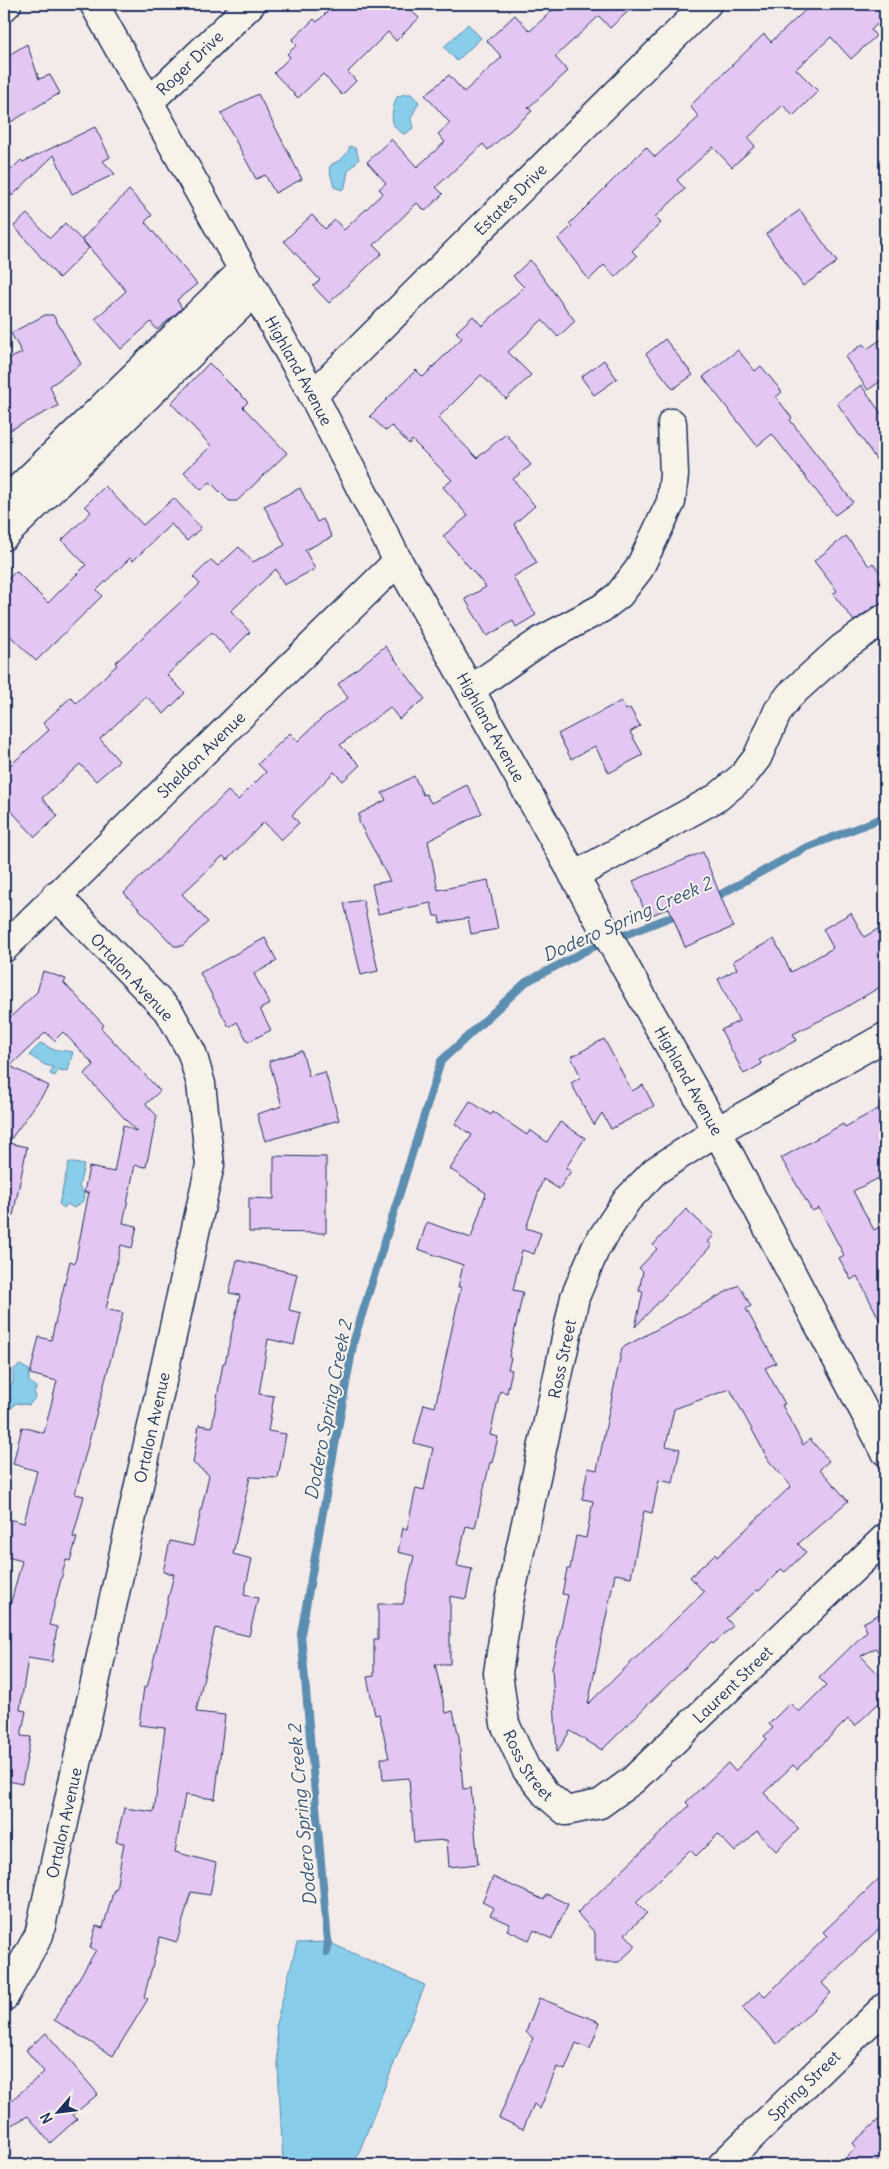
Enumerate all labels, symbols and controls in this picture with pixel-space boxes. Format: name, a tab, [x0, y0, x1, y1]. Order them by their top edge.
street label: Roger Drive	[152, 26, 227, 99]
street label: Estates Drive	[470, 159, 551, 239]
street label: Highland Avenue	[261, 312, 337, 429]
street label: Highland Avenue	[452, 669, 530, 785]
street label: Sheldon Avenue	[153, 707, 249, 802]
water label: Dodero Spring Creek 2	[539, 871, 717, 967]
street label: Ortalon Avenue	[86, 929, 178, 1025]
street label: Highland Avenue	[650, 1022, 727, 1139]
water label: Dodero Spring Creek 2	[299, 1316, 357, 1502]
street label: Ross Street	[544, 1317, 580, 1400]
street label: Ortalon Avenue	[130, 1370, 174, 1485]
street label: Laurent Street	[689, 1641, 777, 1727]
water label: Dodero Spring Creek 2	[282, 1721, 321, 1907]
street label: Ross Street	[499, 1726, 557, 1806]
street label: Ortalon Avenue	[42, 1766, 86, 1880]
street label: Spring Street	[764, 2046, 845, 2125]
north arrow	[32, 2086, 82, 2136]
text: N	[36, 2110, 57, 2127]

